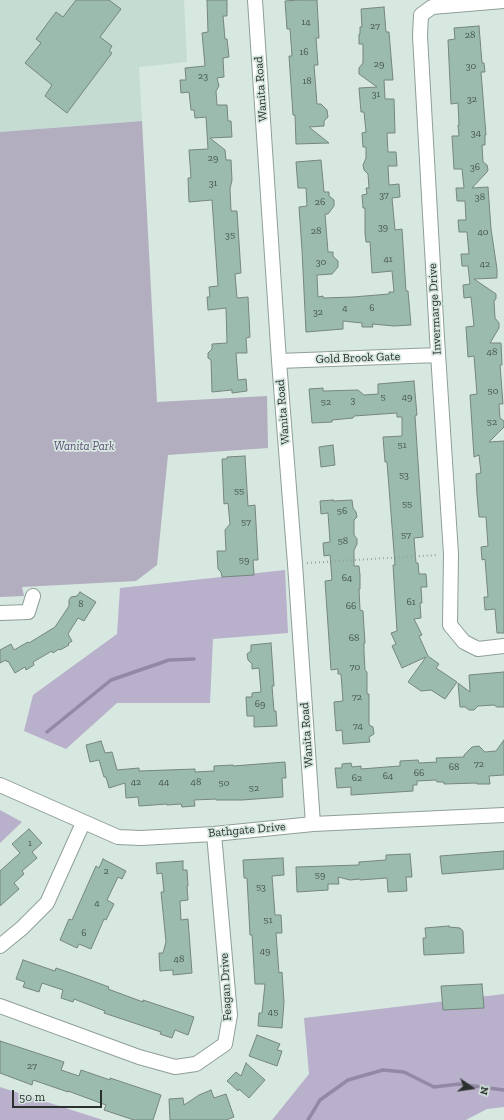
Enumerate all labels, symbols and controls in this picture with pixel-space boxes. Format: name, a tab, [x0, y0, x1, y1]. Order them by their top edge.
house number: 14	[301, 16, 311, 28]
house number: 27	[370, 20, 380, 32]
house number: 28	[465, 29, 475, 41]
house number: 16	[299, 46, 309, 58]
street label: Wanita Road	[252, 56, 270, 122]
house number: 29	[374, 58, 384, 70]
house number: 30	[466, 60, 476, 72]
house number: 23	[198, 70, 208, 82]
house number: 18	[302, 75, 312, 87]
house number: 31	[372, 88, 380, 100]
house number: 32	[467, 93, 477, 105]
house number: 34	[471, 127, 481, 139]
house number: 29	[208, 152, 218, 164]
house number: 36	[470, 161, 480, 173]
house number: 31	[209, 177, 217, 189]
house number: 37	[379, 189, 389, 201]
house number: 38	[475, 191, 485, 203]
house number: 26	[315, 196, 325, 208]
house number: 39	[378, 221, 388, 233]
house number: 28	[311, 225, 321, 237]
house number: 40	[477, 226, 489, 238]
house number: 35	[225, 229, 235, 241]
house number: 41	[383, 253, 393, 265]
house number: 30	[316, 256, 326, 268]
house number: 42	[480, 258, 490, 270]
street label: Invermarge Drive	[425, 263, 445, 355]
house number: 4	[342, 302, 348, 314]
house number: 6	[369, 302, 375, 314]
house number: 32	[313, 306, 323, 318]
house number: 48	[487, 346, 497, 358]
street label: Gold Brook Gate	[315, 349, 401, 367]
street label: Wanita Road	[273, 379, 293, 445]
house number: 50	[488, 385, 498, 397]
house number: 5	[380, 391, 386, 403]
house number: 49	[402, 391, 412, 403]
house number: 3	[351, 394, 355, 406]
house number: 52	[321, 396, 331, 408]
house number: 52	[487, 416, 497, 428]
house number: 51	[398, 439, 406, 451]
park label: Wanita Park	[54, 440, 114, 454]
house number: 53	[399, 469, 409, 481]
house number: 55	[234, 485, 244, 497]
house number: 55	[402, 498, 412, 510]
house number: 56	[337, 505, 347, 517]
house number: 57	[241, 516, 251, 528]
house number: 57	[401, 529, 411, 541]
house number: 58	[338, 535, 348, 547]
house number: 59	[239, 554, 249, 566]
house number: 64	[342, 572, 352, 584]
house number: 61	[406, 596, 416, 608]
house number: 8	[78, 598, 84, 610]
house number: 66	[346, 600, 356, 612]
house number: 68	[349, 632, 359, 644]
house number: 70	[350, 661, 360, 673]
house number: 72	[352, 691, 362, 703]
house number: 69	[255, 698, 265, 710]
street label: Wanita Road	[298, 702, 316, 768]
house number: 74	[353, 720, 363, 732]
house number: 72	[474, 758, 484, 770]
house number: 68	[449, 761, 459, 773]
house number: 66	[414, 767, 424, 779]
house number: 64	[383, 770, 393, 782]
house number: 62	[352, 772, 362, 784]
house number: 42	[131, 776, 141, 788]
house number: 44	[159, 776, 169, 788]
house number: 48	[191, 776, 201, 788]
house number: 50	[219, 777, 229, 789]
house number: 52	[249, 782, 259, 794]
street label: Bathgate Drive	[208, 819, 286, 841]
house number: 1	[28, 837, 32, 849]
house number: 2	[103, 865, 109, 877]
house number: 59	[315, 869, 325, 881]
house number: 53	[256, 881, 266, 893]
house number: 4	[94, 897, 100, 909]
house number: 51	[264, 914, 272, 926]
house number: 6	[81, 927, 87, 939]
house number: 49	[260, 945, 270, 957]
house number: 48	[174, 953, 184, 965]
street label: Feagan Drive	[217, 953, 235, 1021]
house number: 45	[268, 1006, 278, 1018]
house number: 27	[27, 1060, 37, 1072]
north arrow	[452, 1068, 492, 1108]
scale bar	[14, 1082, 104, 1108]
text: N	[477, 1085, 491, 1096]
text: 50 m	[19, 1090, 45, 1104]

